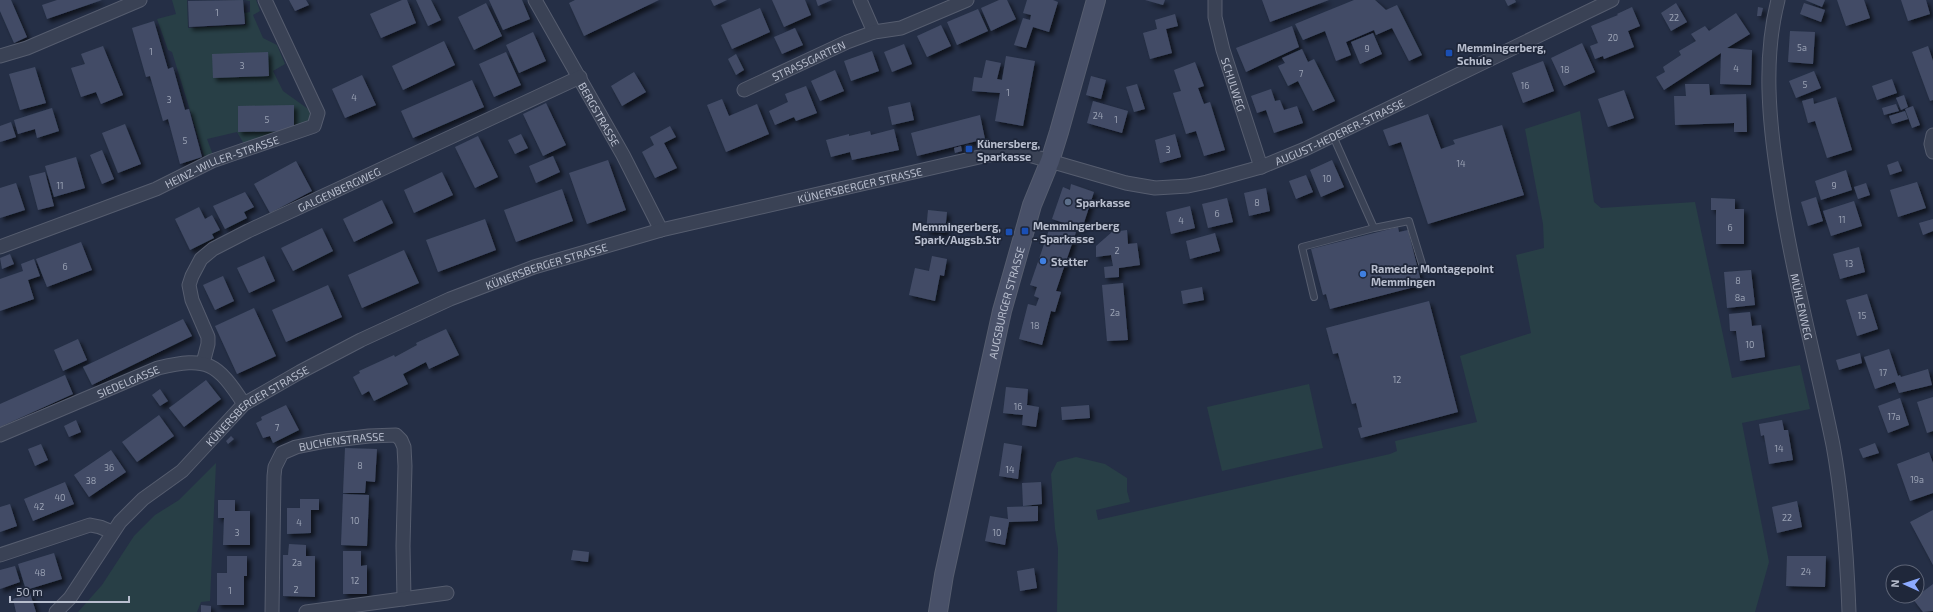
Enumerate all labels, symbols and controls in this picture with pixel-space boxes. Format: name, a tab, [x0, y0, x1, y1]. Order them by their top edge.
house number: 1	[215, 7, 219, 18]
house number: 22	[1669, 12, 1679, 23]
house number: 20	[1608, 32, 1618, 43]
street label: STRASSGARTEN	[770, 37, 847, 83]
place label: Memmingerberg, Schule	[1457, 41, 1546, 67]
house number: 5a	[1797, 42, 1807, 53]
house number: 9	[1364, 43, 1370, 54]
house number: 1	[149, 46, 153, 57]
marker: Memmingerberg, Schule	[1444, 48, 1454, 58]
street label: SCHULWEG	[1219, 56, 1249, 113]
house number: 3	[239, 60, 245, 71]
house number: 4	[1733, 63, 1739, 74]
house number: 18	[1560, 64, 1570, 75]
house number: 7	[1299, 68, 1304, 79]
house number: 5	[1803, 79, 1808, 90]
street label: BERGSTRASSE	[576, 80, 623, 148]
house number: 16	[1521, 80, 1529, 91]
house number: 1	[1006, 87, 1010, 98]
house number: 4	[351, 92, 357, 103]
house number: 3	[166, 94, 172, 105]
street label: AUGUST-HEDERER-STRASSE	[1273, 95, 1406, 167]
house number: 24	[1093, 110, 1104, 121]
house number: 5	[265, 114, 270, 125]
house number: 1	[1114, 114, 1118, 125]
street label: HEINZ-WILLER-STRASSE	[162, 132, 280, 190]
house number: 5	[183, 135, 188, 146]
place label: Künersberg, Sparkasse	[977, 137, 1041, 163]
marker: Künersberg, Sparkasse	[964, 144, 974, 154]
house number: 3	[1165, 144, 1171, 155]
house number: 14	[1456, 158, 1466, 169]
street label: GALGENBERGWEG	[295, 164, 383, 214]
street label: KÜNERSBERGER STRASSE	[796, 164, 923, 205]
house number: 10	[1322, 173, 1332, 184]
house number: 11	[56, 180, 64, 191]
house number: 9	[1831, 180, 1837, 191]
place label: Sparkasse	[1076, 196, 1130, 209]
marker: Sparkasse	[1063, 197, 1073, 207]
house number: 8	[1254, 197, 1260, 208]
house number: 6	[1214, 208, 1220, 219]
house number: 11	[1838, 214, 1846, 225]
house number: 4	[1178, 215, 1184, 226]
place label: Memmingerberg - Sparkasse	[1033, 219, 1120, 245]
place label: Memmingerberg, Spark/Augsb.Str	[912, 220, 1001, 246]
house number: 6	[1727, 222, 1733, 233]
marker: Memmingerberg - Sparkasse	[1020, 226, 1030, 236]
marker: Memmingerberg, Spark/Augsb.Str	[1004, 227, 1014, 237]
street label: KÜNERSBERGER STRASSE	[483, 240, 609, 291]
street label: AUGSBURGER STRASSE	[985, 245, 1026, 360]
house number: 2	[1114, 245, 1120, 256]
place label: Stetter	[1051, 255, 1088, 268]
marker: Stetter	[1038, 256, 1048, 266]
house number: 13	[1845, 258, 1853, 269]
house number: 6	[62, 261, 68, 272]
place label: Rameder Montagepoint Memmingen	[1371, 262, 1494, 288]
marker: Rameder Montagepoint Memmingen	[1358, 269, 1368, 279]
street label: MÜHLENWEG	[1789, 272, 1816, 341]
house number: 8	[1735, 275, 1741, 286]
house number: 8a	[1735, 292, 1745, 303]
house number: 2a	[1110, 307, 1120, 318]
house number: 15	[1858, 310, 1866, 321]
house number: 18	[1030, 320, 1040, 331]
house number: 10	[1745, 339, 1755, 350]
street label: SIEDELGASSE	[95, 362, 161, 400]
street label: KÜNERSBERGER STRASSE	[202, 362, 311, 448]
house number: 17	[1879, 367, 1887, 378]
house number: 12	[1393, 374, 1401, 385]
house number: 16	[1014, 401, 1022, 412]
house number: 17a	[1887, 411, 1901, 422]
house number: 7	[275, 422, 280, 433]
street label: BUCHENSTRASSE	[297, 429, 385, 453]
house number: 14	[1774, 443, 1784, 454]
house number: 8	[357, 460, 363, 471]
house number: 36	[104, 462, 114, 473]
house number: 14	[1005, 464, 1015, 475]
house number: 19a	[1910, 474, 1924, 485]
house number: 38	[86, 475, 96, 486]
house number: 40	[55, 492, 65, 503]
house number: 42	[34, 501, 44, 512]
house number: 22	[1782, 512, 1792, 523]
house number: 10	[350, 515, 360, 526]
house number: 4	[296, 517, 302, 528]
house number: 3	[234, 527, 240, 538]
house number: 10	[992, 527, 1002, 538]
house number: 2a	[292, 557, 302, 568]
north arrow	[1885, 564, 1925, 604]
house number: 24	[1801, 566, 1812, 577]
house number: 48	[35, 567, 46, 578]
house number: 12	[351, 575, 359, 586]
scale bar	[10, 578, 129, 604]
text: N	[1888, 579, 1901, 588]
text: 50 m	[16, 584, 43, 598]
house number: 2	[293, 584, 299, 595]
house number: 1	[228, 585, 232, 596]

